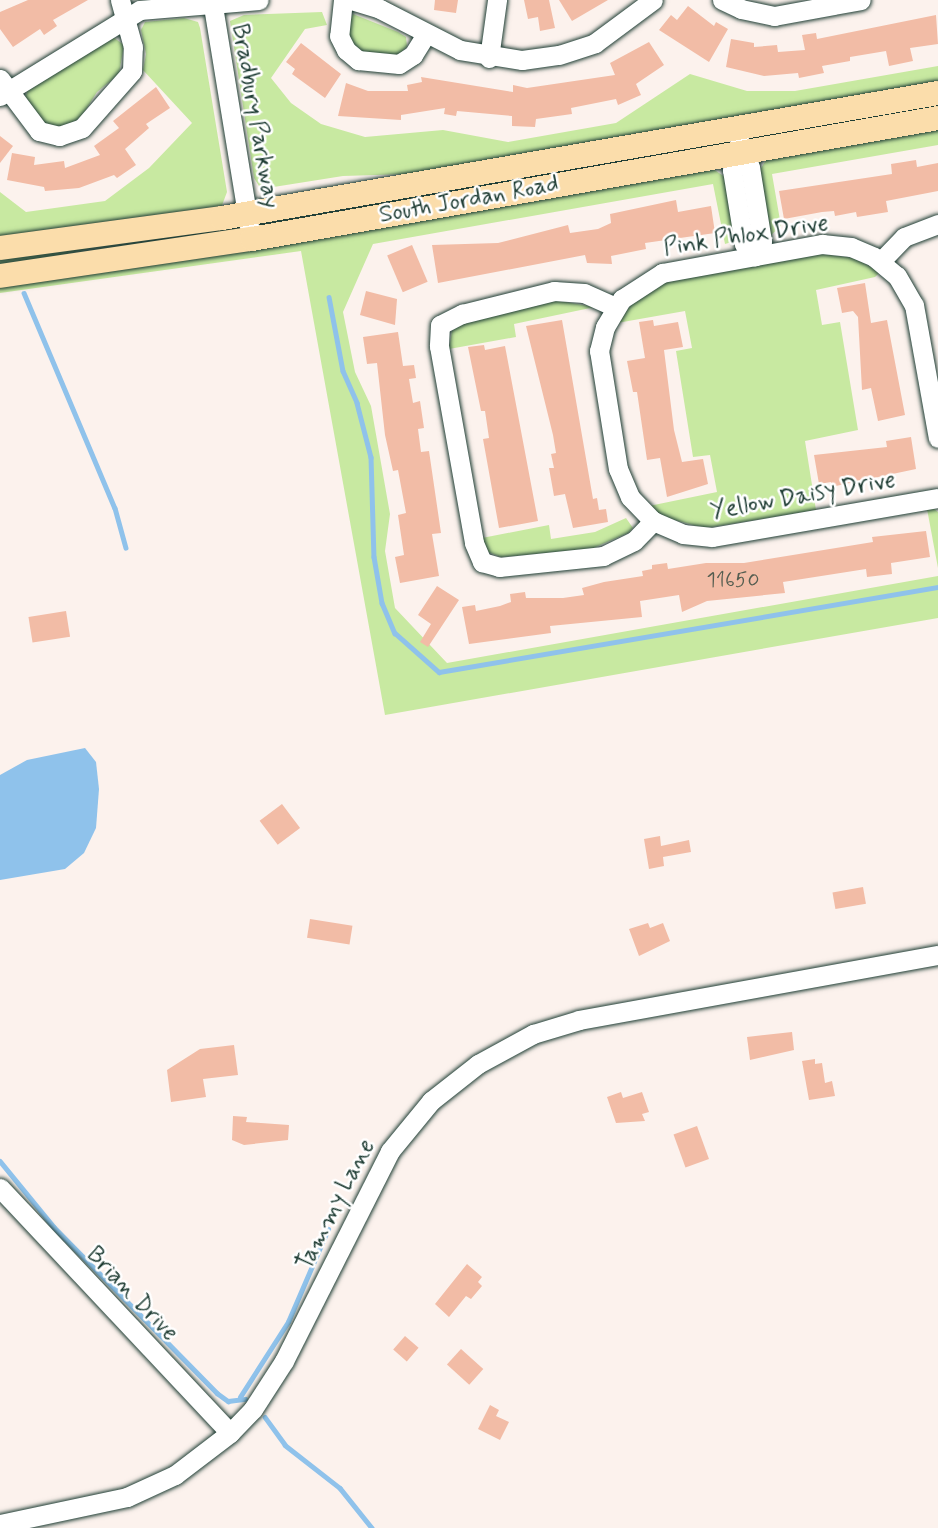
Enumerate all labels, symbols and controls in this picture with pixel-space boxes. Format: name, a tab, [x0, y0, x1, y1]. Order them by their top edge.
street label: Bradbury Parkway	[225, 22, 285, 210]
street label: South Jordan Road	[377, 170, 561, 230]
street label: Pink Phlox Drive	[662, 209, 830, 263]
street label: Yellow Daisy Drive	[709, 466, 897, 526]
house number: 11650	[707, 567, 759, 593]
street label: Tammy Lane	[291, 1136, 381, 1274]
street label: Brian Drive	[80, 1241, 184, 1347]

